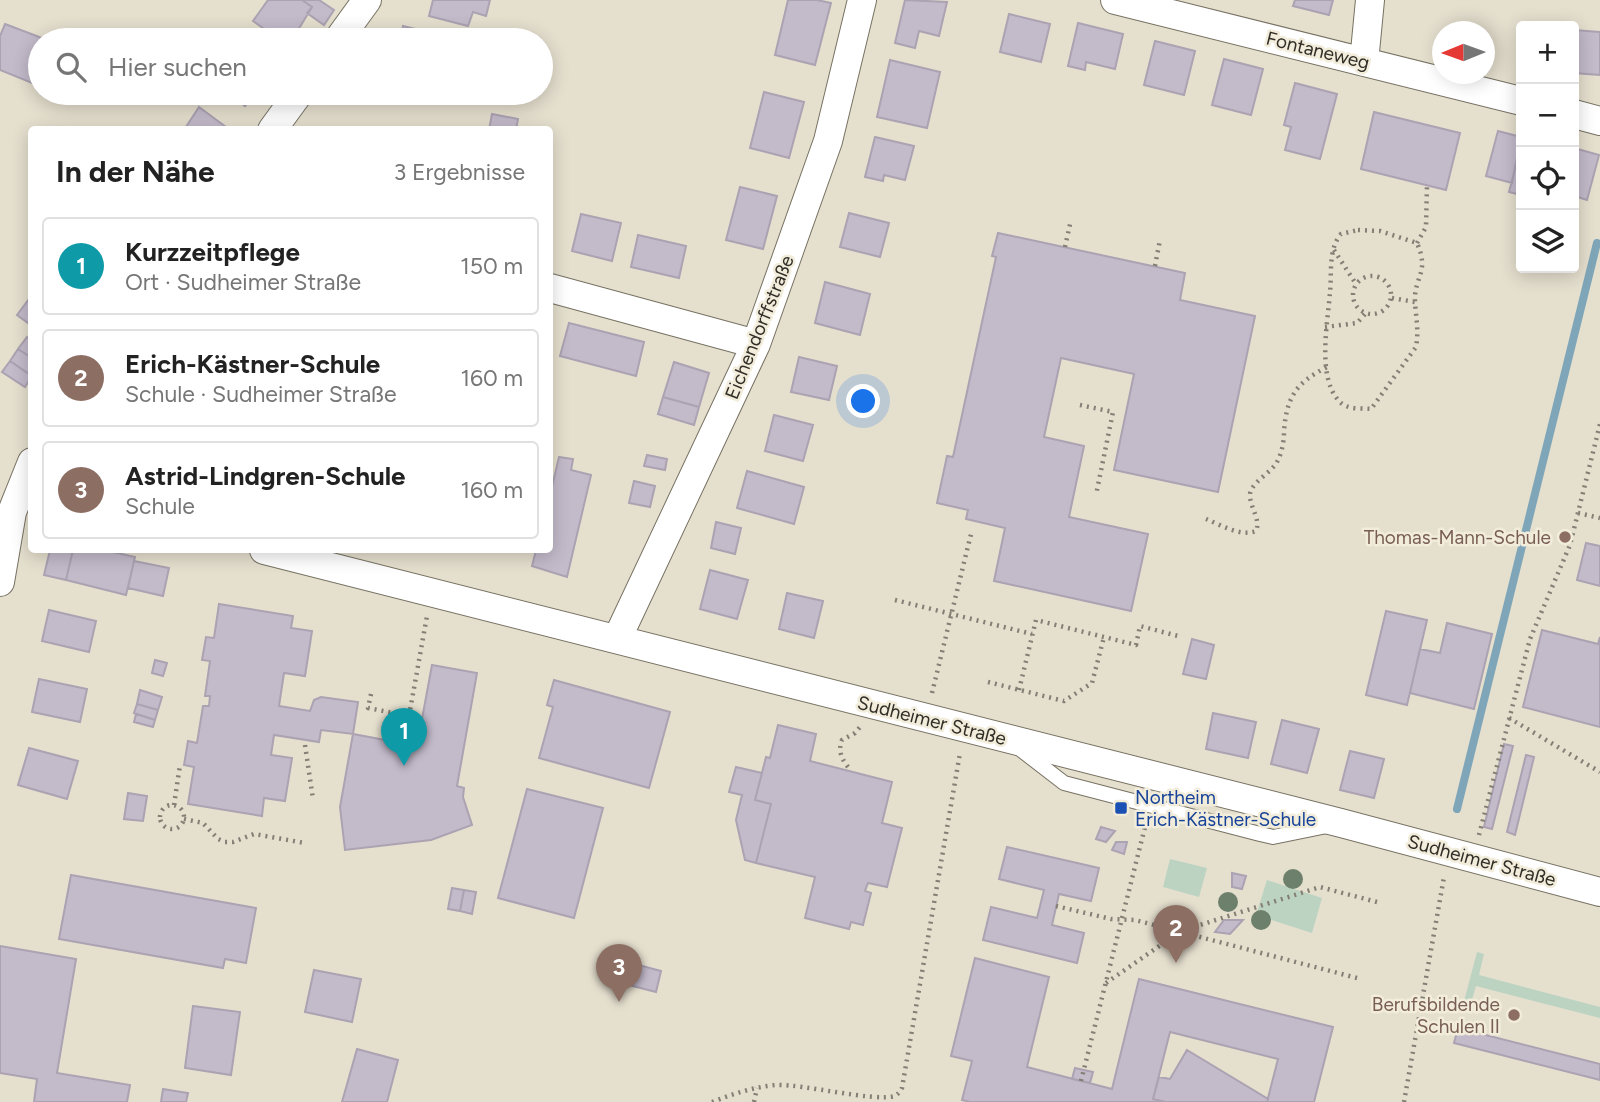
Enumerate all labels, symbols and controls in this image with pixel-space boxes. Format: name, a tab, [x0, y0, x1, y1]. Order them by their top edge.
north arrow	[1432, 21, 1495, 84]
map controls	[1516, 21, 1579, 273]
button: +	[1516, 21, 1579, 84]
street label: Fontaneweg	[1264, 27, 1372, 74]
search box	[28, 28, 553, 105]
icon: search	[52, 48, 90, 86]
text: Hier suchen	[108, 51, 247, 83]
button: −	[1516, 84, 1579, 147]
button: locate	[1516, 147, 1579, 210]
text: In der Nähe	[56, 153, 215, 190]
text: 3 Ergebnisse	[394, 158, 525, 186]
button: layers	[1516, 210, 1579, 273]
text: Kurzzeitpflege	[125, 236, 300, 268]
text: 1	[76, 252, 86, 280]
text: 150 m	[460, 252, 523, 280]
street label: Eichendorffstraße	[720, 252, 799, 403]
text: Ort · Sudheimer Straße	[125, 268, 361, 296]
text: Erich-Kästner-Schule	[125, 348, 380, 380]
text: 2	[74, 364, 88, 392]
text: 160 m	[460, 364, 523, 392]
text: Schule · Sudheimer Straße	[125, 380, 397, 408]
your location	[846, 384, 880, 418]
text: Astrid-Lindgren-Schule	[125, 460, 406, 492]
text: 3	[75, 476, 87, 504]
text: 160 m	[460, 476, 523, 504]
text: Schule	[125, 492, 195, 520]
place label: Thomas-Mann-Schule	[1364, 526, 1551, 549]
marker: Thomas-Mann-Schule	[1557, 529, 1573, 545]
street label: Sudheimer Straße	[855, 691, 1009, 750]
pin: 1	[381, 708, 427, 766]
place label: Northeim Erich-Kästner-Schule	[1135, 786, 1316, 831]
marker: Northeim Erich-Kästner-Schule	[1113, 800, 1129, 816]
street label: Sudheimer Straße	[1405, 830, 1558, 891]
pin: 2	[1153, 905, 1199, 963]
pin: 3	[596, 944, 642, 1002]
place label: Berufsbildende Schulen II	[1372, 993, 1500, 1038]
marker: Berufsbildende Schulen II	[1506, 1007, 1522, 1023]

